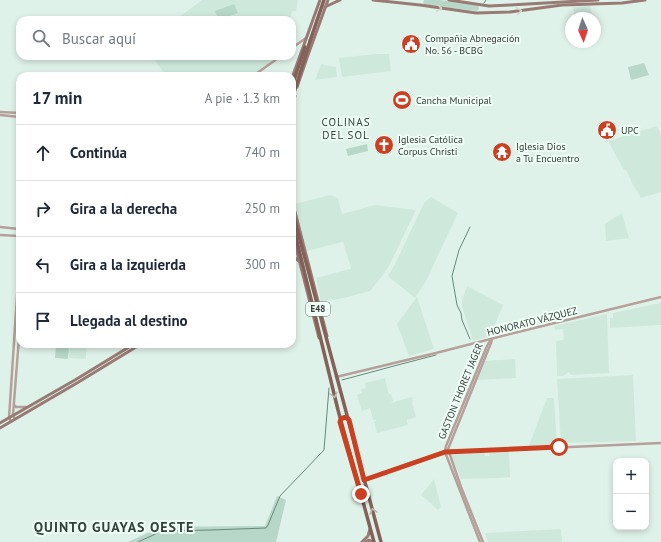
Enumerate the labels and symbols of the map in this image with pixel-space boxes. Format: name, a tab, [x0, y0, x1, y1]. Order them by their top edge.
one-way arrow	[436, 3, 442, 12]
one-way arrow	[516, 7, 522, 16]
north arrow	[565, 12, 601, 48]
place label: Compañia Abnegación No. 56 - BCBG	[425, 32, 520, 57]
public building icon: Compañia Abnegación No. 56 - BCBG	[400, 33, 422, 55]
sports icon: Cancha Municipal	[391, 89, 413, 111]
place label: Cancha Municipal	[416, 94, 492, 107]
district label: COLINAS DEL SOL	[321, 115, 371, 142]
public building icon: UPC	[596, 119, 618, 141]
place label: UPC	[621, 124, 639, 137]
place label: Iglesia Católica Corpus Christi	[398, 133, 463, 158]
church icon: Iglesia Católica Corpus Christi	[373, 134, 395, 156]
place label: Iglesia Dios a Tu Encuentro	[516, 140, 579, 165]
temple icon: Iglesia Dios a Tu Encuentro	[491, 141, 513, 163]
road number: E48	[306, 302, 330, 316]
street label: HONORATO VÁZQUEZ	[486, 304, 579, 339]
street label: GASTON THORET JAGER	[435, 341, 486, 441]
one-way arrow	[330, 392, 338, 398]
route start	[550, 438, 568, 456]
route end	[352, 485, 370, 503]
one-way arrow	[369, 508, 378, 515]
district label: QUINTO GUAYAS OESTE	[34, 518, 194, 536]

